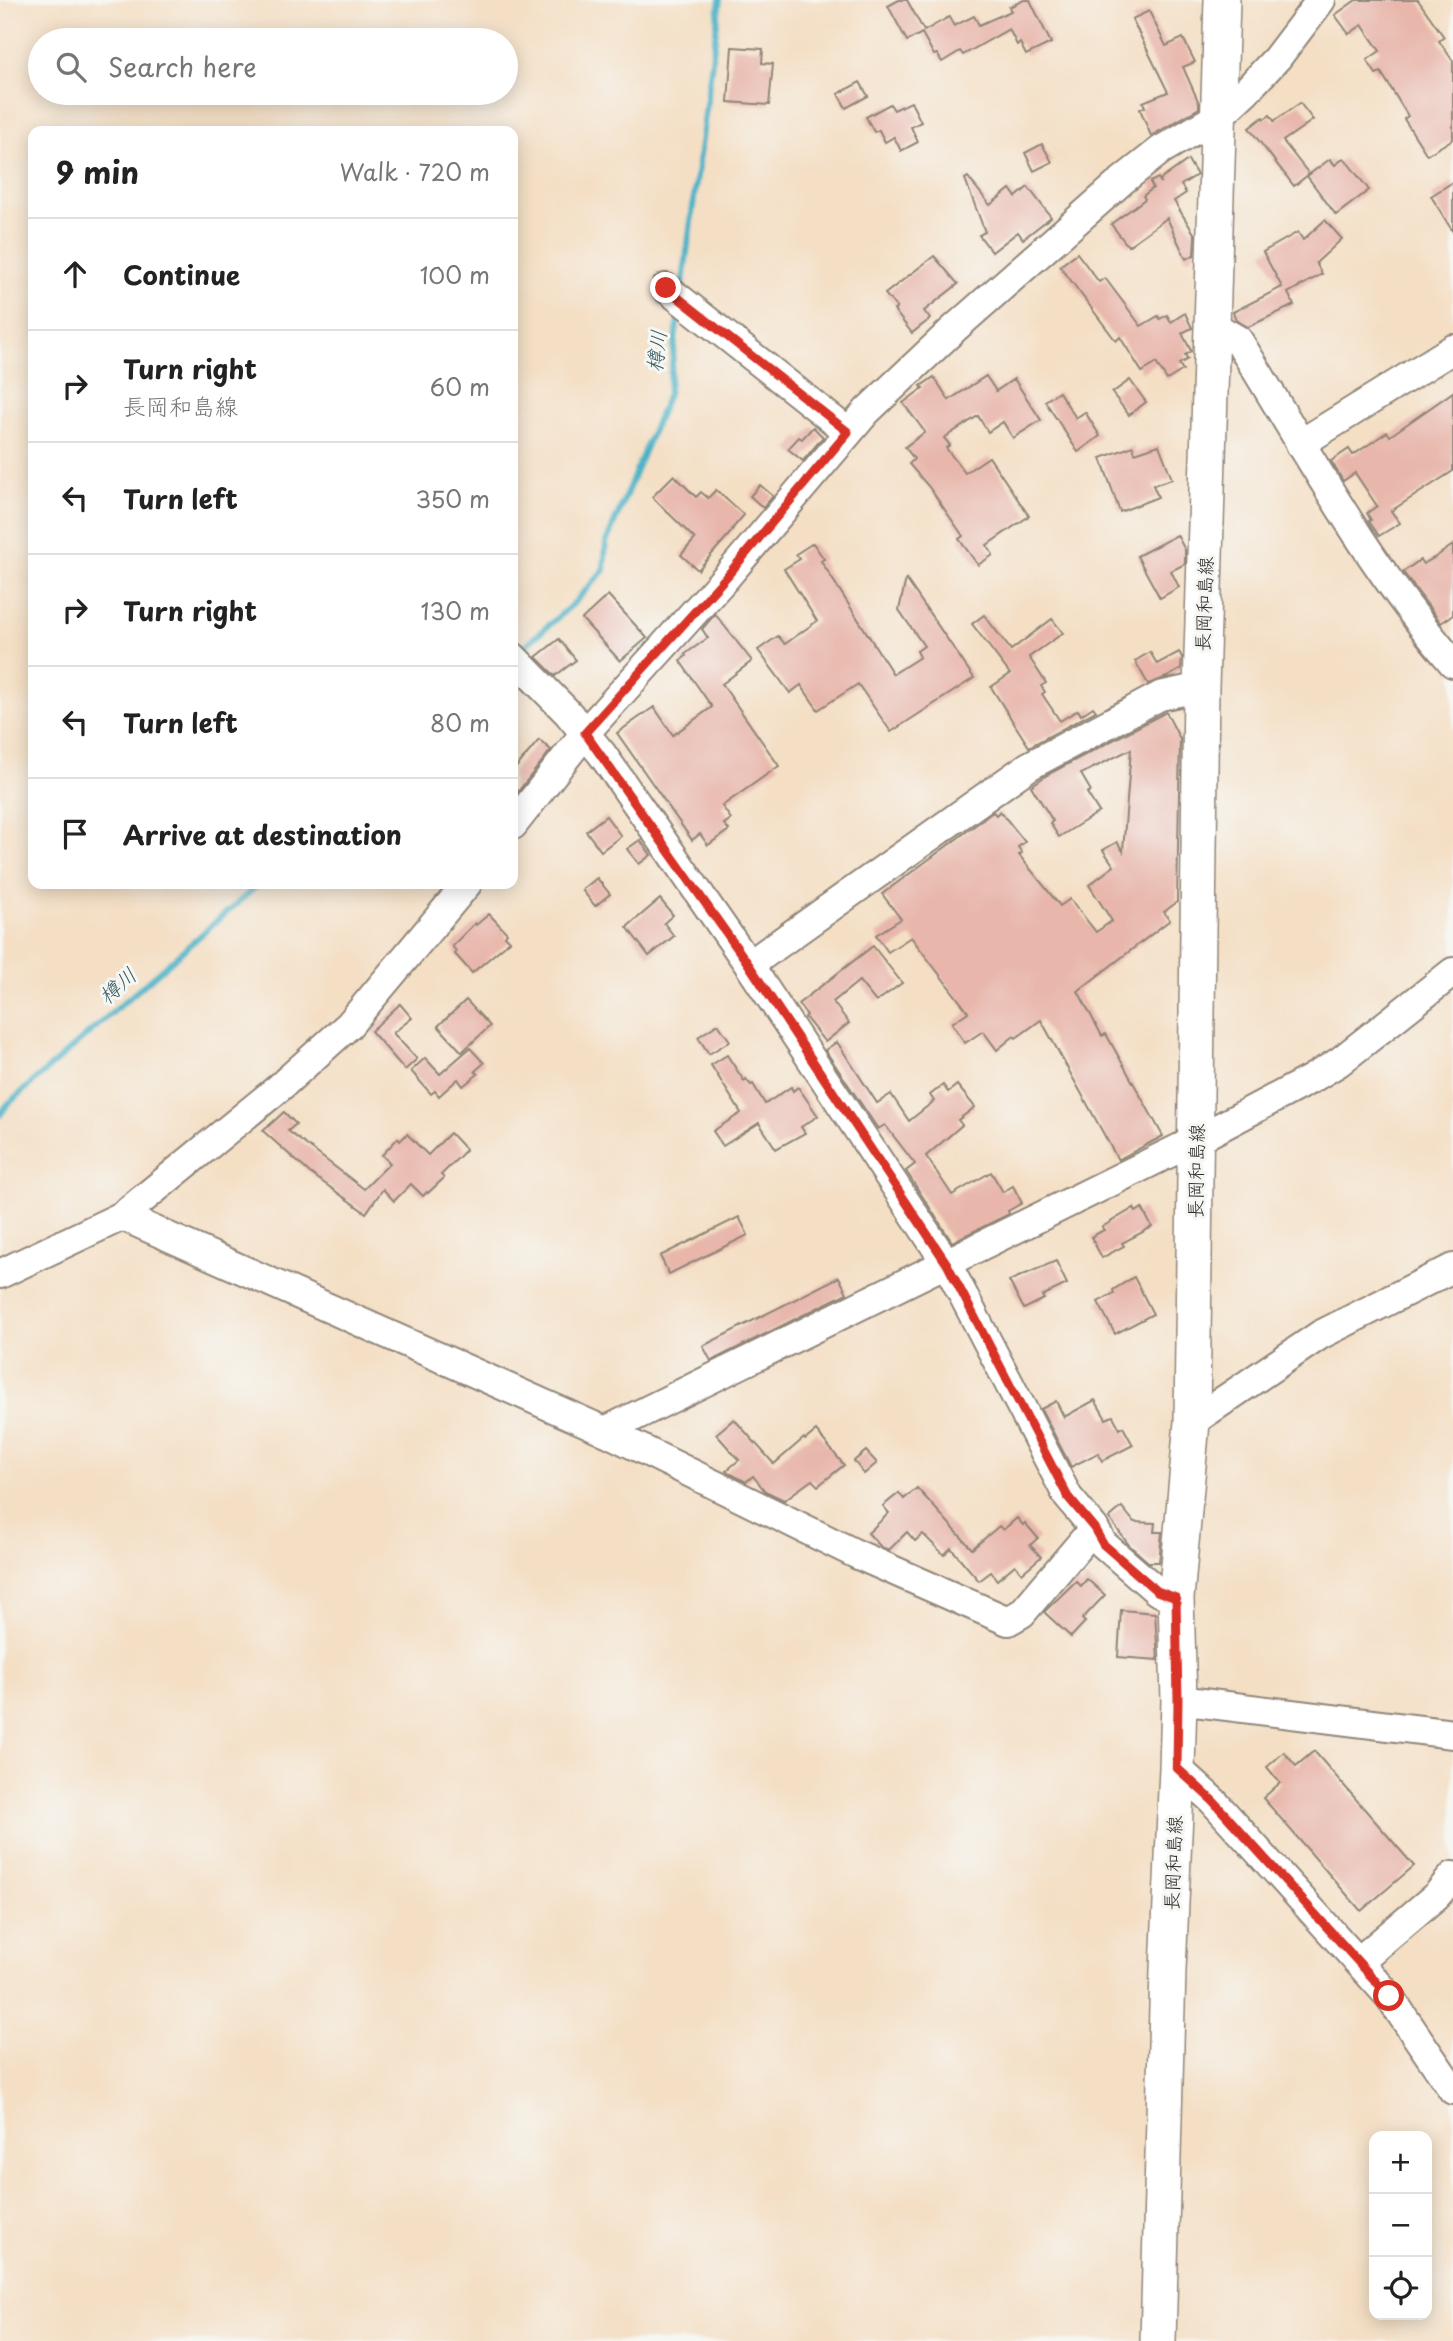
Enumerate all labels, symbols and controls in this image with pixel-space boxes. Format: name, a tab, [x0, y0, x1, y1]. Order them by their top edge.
search box	[28, 28, 518, 105]
text: Search here	[108, 47, 257, 86]
icon: search	[52, 48, 90, 86]
text: 9 min	[56, 149, 139, 194]
text: Walk · 720 m	[340, 154, 490, 189]
icon: ahead	[56, 255, 94, 293]
text: Continue	[123, 255, 240, 294]
text: 100 m	[420, 257, 490, 292]
route end	[650, 272, 681, 303]
water label: 樽川	[637, 328, 673, 374]
text: Turn right	[123, 349, 257, 388]
icon: right	[56, 367, 94, 405]
text: 60 m	[430, 369, 490, 404]
text: 長岡和島線	[123, 388, 238, 423]
icon: left	[56, 479, 94, 517]
text: Turn left	[123, 479, 238, 518]
text: 350 m	[415, 481, 490, 516]
street label: 長岡和島線	[1187, 556, 1219, 652]
icon: right	[56, 591, 94, 629]
text: Turn right	[123, 591, 257, 630]
text: 130 m	[420, 593, 490, 628]
icon: left	[56, 703, 94, 741]
text: Turn left	[123, 703, 238, 742]
text: 80 m	[430, 705, 490, 740]
icon: arrive	[56, 815, 94, 853]
text: Arrive at destination	[123, 815, 402, 854]
water label: 樽川	[90, 959, 143, 1010]
street label: 長岡和島線	[1180, 1123, 1210, 1219]
street label: 長岡和島線	[1156, 1815, 1188, 1911]
route start	[1373, 1980, 1404, 2011]
map controls	[1369, 2131, 1432, 2320]
button: +	[1369, 2131, 1432, 2194]
button: −	[1369, 2194, 1432, 2257]
button: locate	[1369, 2257, 1432, 2320]

